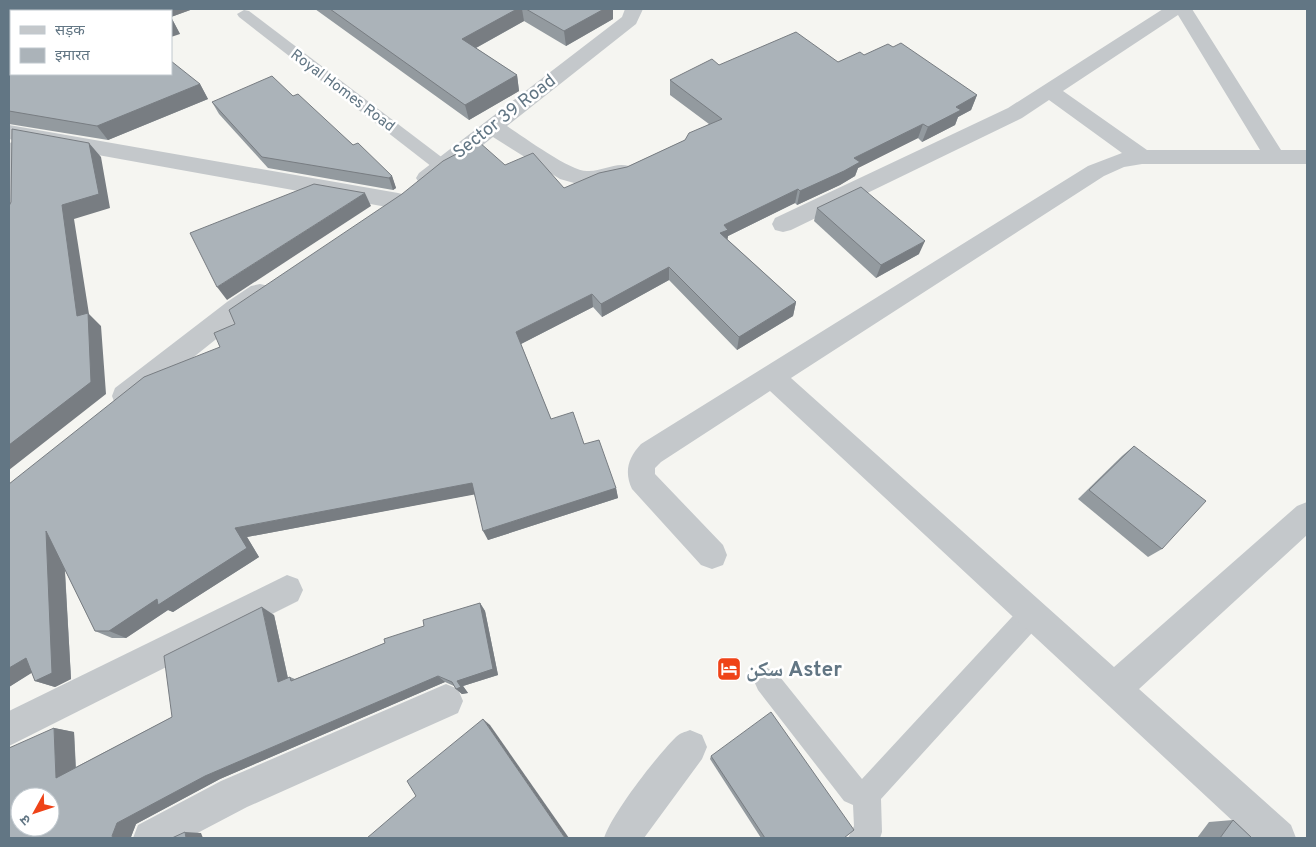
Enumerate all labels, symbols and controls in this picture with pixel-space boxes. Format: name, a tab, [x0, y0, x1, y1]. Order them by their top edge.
legend	[10, 10, 172, 75]
text: सड़क	[55, 22, 85, 41]
street label: Royal Homes Road	[286, 46, 398, 137]
text: इमारत	[55, 47, 90, 66]
street label: Sector 39 Road	[449, 70, 561, 164]
hotel icon: سكن Aster	[716, 656, 742, 682]
place label: سكن Aster	[746, 657, 842, 684]
north arrow	[10, 787, 60, 837]
text: उ	[17, 810, 35, 828]

